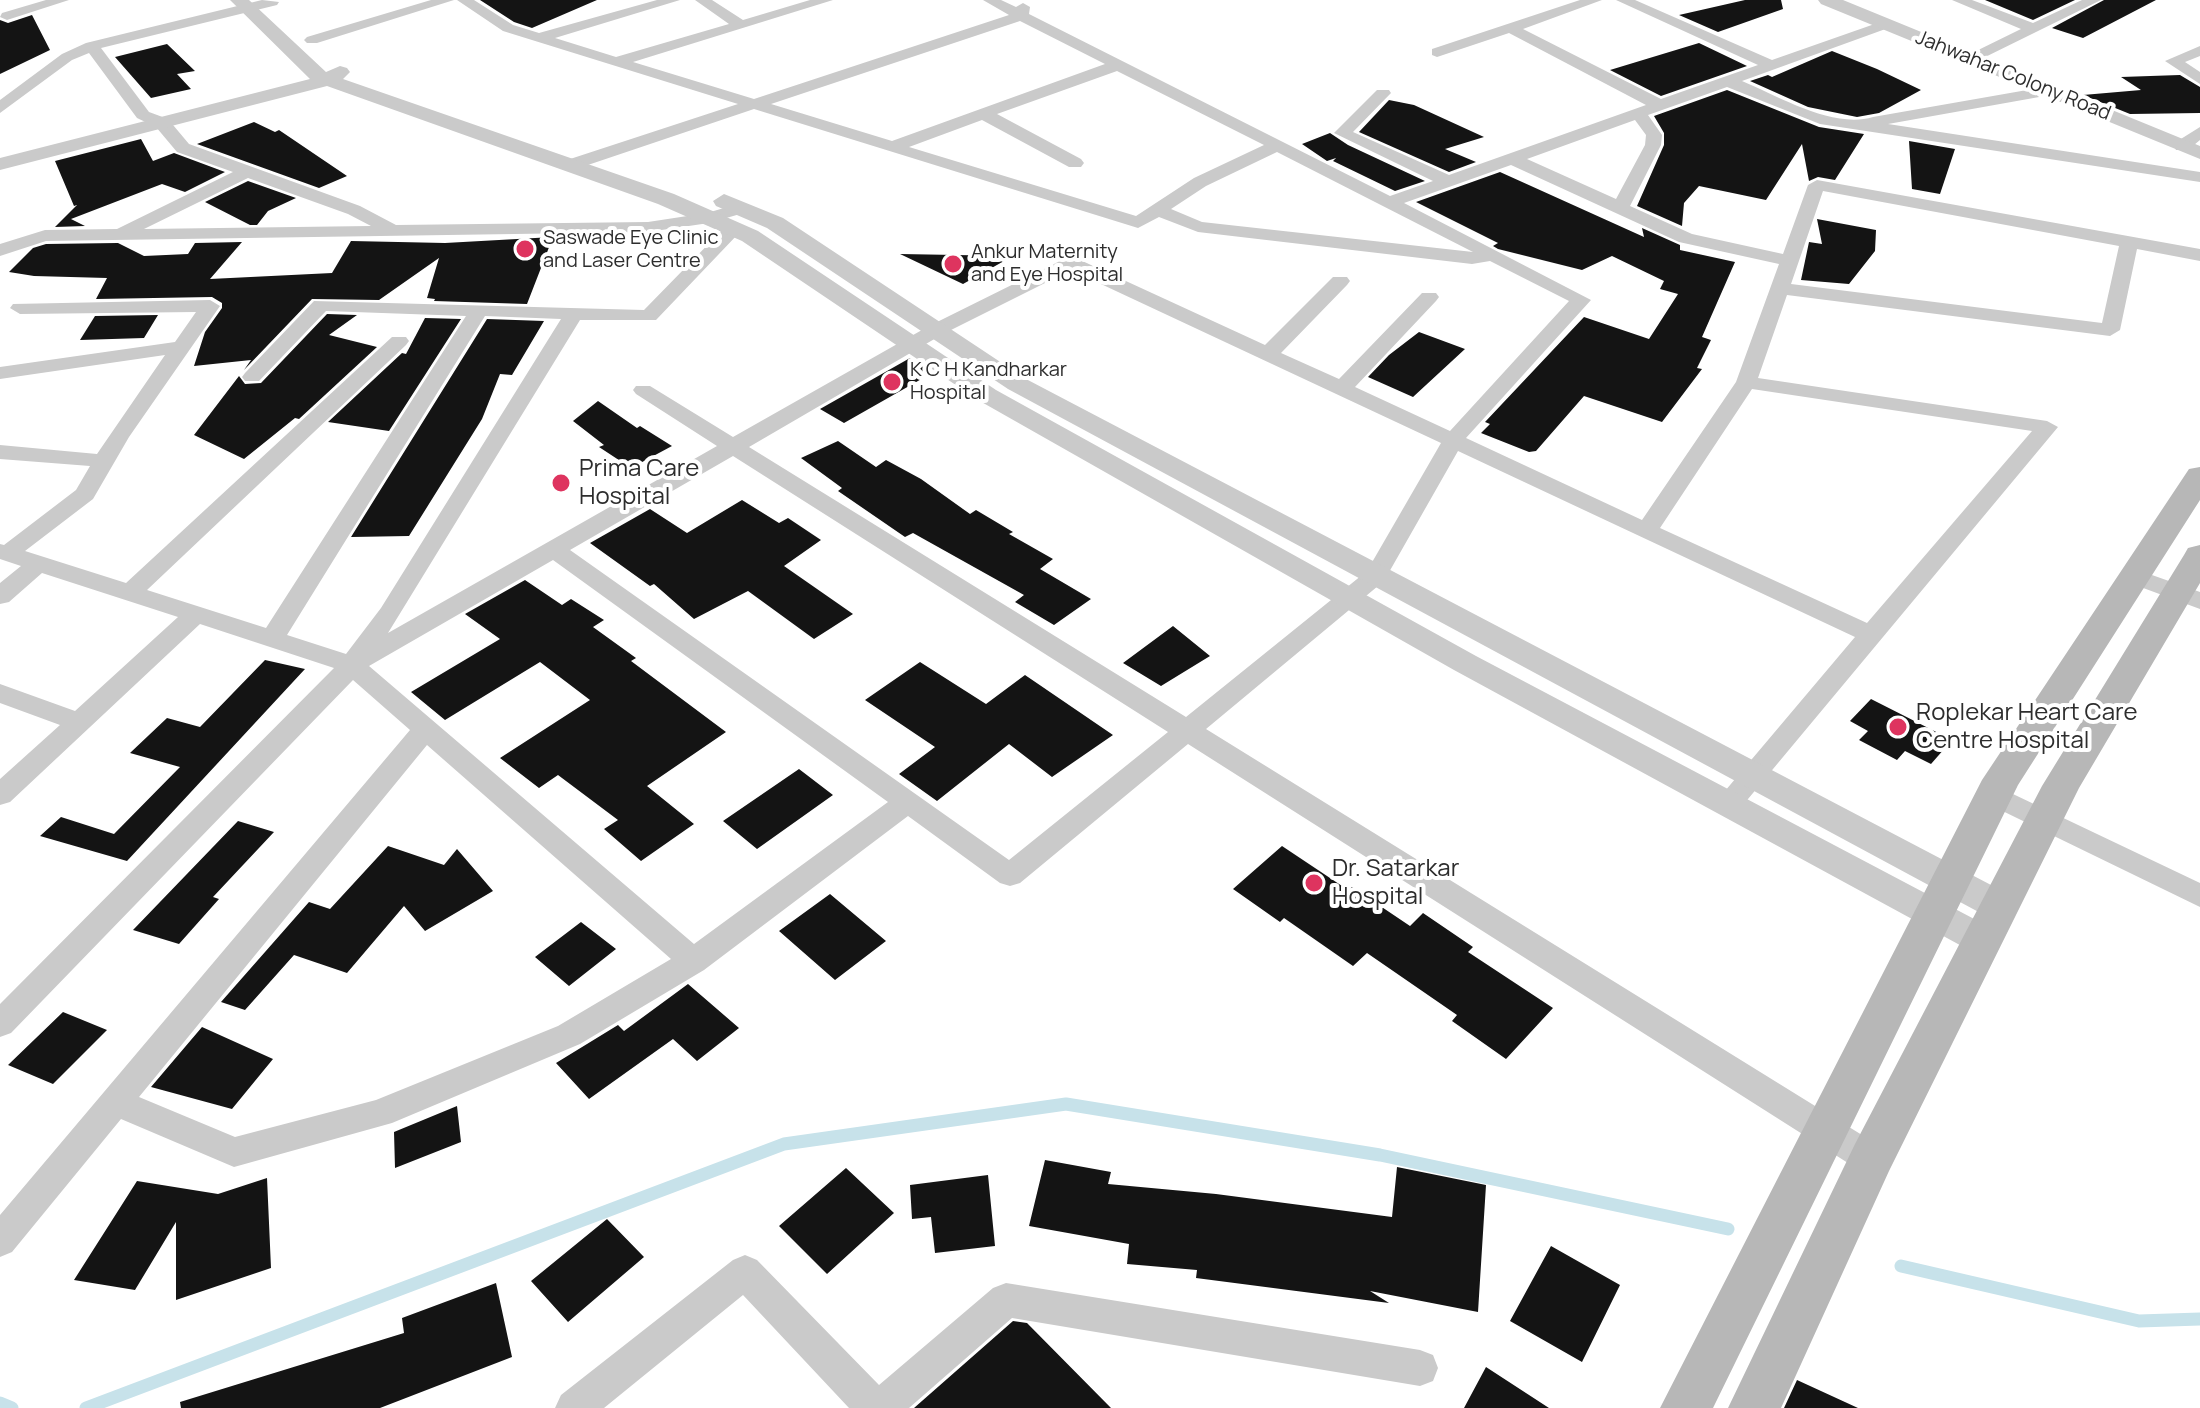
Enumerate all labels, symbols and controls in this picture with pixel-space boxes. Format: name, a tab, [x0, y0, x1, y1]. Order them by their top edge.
street label: Jahwahar Colony Road	[1912, 26, 2114, 126]
place label: Saswade Eye Clinic and Laser Centre	[543, 226, 718, 273]
marker: Saswade Eye Clinic and Laser Centre	[514, 238, 536, 260]
place label: Ankur Maternity and Eye Hospital	[971, 240, 1123, 287]
marker: Ankur Maternity and Eye Hospital	[942, 253, 964, 275]
place label: K C H Kandharkar Hospital	[910, 358, 1067, 405]
marker: K C H Kandharkar Hospital	[881, 371, 903, 393]
place label: Prima Care Hospital	[579, 455, 699, 511]
marker: Prima Care Hospital	[550, 472, 572, 494]
place label: Roplekar Heart Care Centre Hospital	[1916, 699, 2137, 755]
marker: Roplekar Heart Care Centre Hospital	[1887, 716, 1909, 738]
place label: Dr. Satarkar Hospital	[1332, 855, 1459, 911]
marker: Dr. Satarkar Hospital	[1303, 872, 1325, 894]

